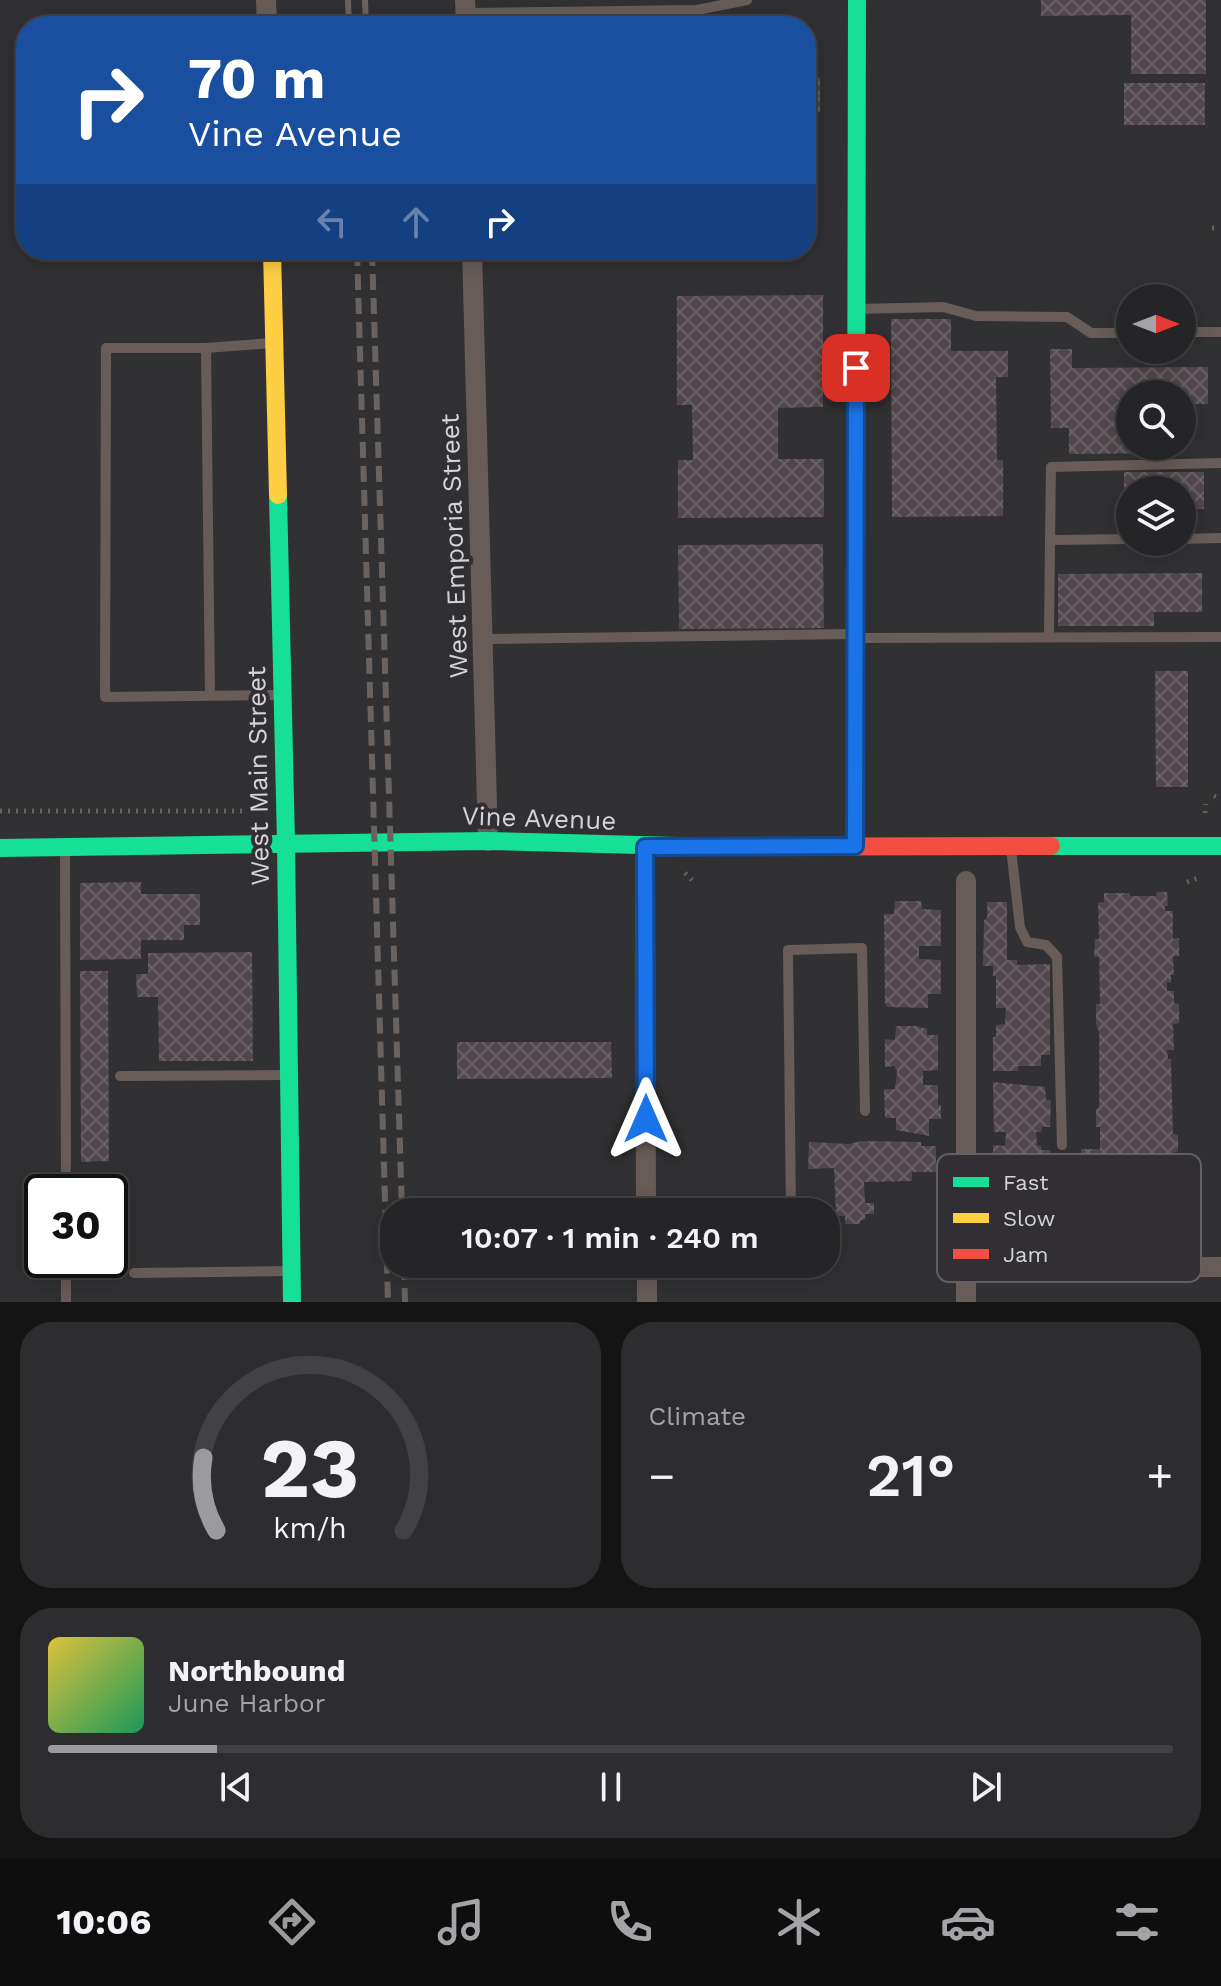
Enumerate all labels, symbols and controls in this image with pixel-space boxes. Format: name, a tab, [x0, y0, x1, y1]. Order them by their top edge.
text: 70 m	[188, 46, 325, 112]
icon: right	[56, 48, 160, 152]
text: Vine Avenue	[188, 113, 402, 155]
icon: left	[310, 200, 354, 244]
icon: ahead	[394, 200, 438, 244]
icon: right	[478, 200, 522, 244]
north arrow	[1116, 284, 1196, 364]
map controls	[1116, 284, 1196, 556]
pin	[822, 334, 890, 402]
icon: arrive	[834, 346, 878, 390]
button: search	[1116, 380, 1196, 460]
street label: West Emporia Street	[434, 413, 474, 679]
button: layers	[1116, 476, 1196, 556]
street label: West Main Street	[241, 666, 275, 886]
street label: Vine Avenue	[461, 800, 617, 836]
position arrow	[604, 1077, 688, 1161]
legend	[937, 1154, 1201, 1282]
text: Fast	[1003, 1170, 1049, 1195]
speed limit sign: 30	[24, 1174, 128, 1278]
text: Slow	[1003, 1206, 1055, 1231]
text: 10:07 · 1 min · 240 m	[461, 1220, 759, 1255]
text: Jam	[1003, 1242, 1048, 1267]
text: Climate	[649, 1401, 746, 1431]
text: 23	[261, 1420, 360, 1517]
text: 21°	[866, 1440, 955, 1511]
text: −	[649, 1450, 675, 1502]
text: +	[1146, 1450, 1173, 1502]
text: km/h	[273, 1511, 347, 1545]
text: Northbound	[168, 1653, 345, 1688]
text: June Harbor	[168, 1688, 325, 1718]
icon: previous	[214, 1765, 258, 1809]
icon: pause	[589, 1765, 633, 1809]
icon: next	[964, 1765, 1008, 1809]
icon: directions	[264, 1894, 320, 1950]
icon: music	[433, 1894, 489, 1950]
icon: phone	[602, 1894, 658, 1950]
icon: climate	[771, 1894, 827, 1950]
icon: car	[940, 1894, 996, 1950]
icon: filters	[1109, 1894, 1165, 1950]
text: 10:06	[56, 1901, 151, 1943]

